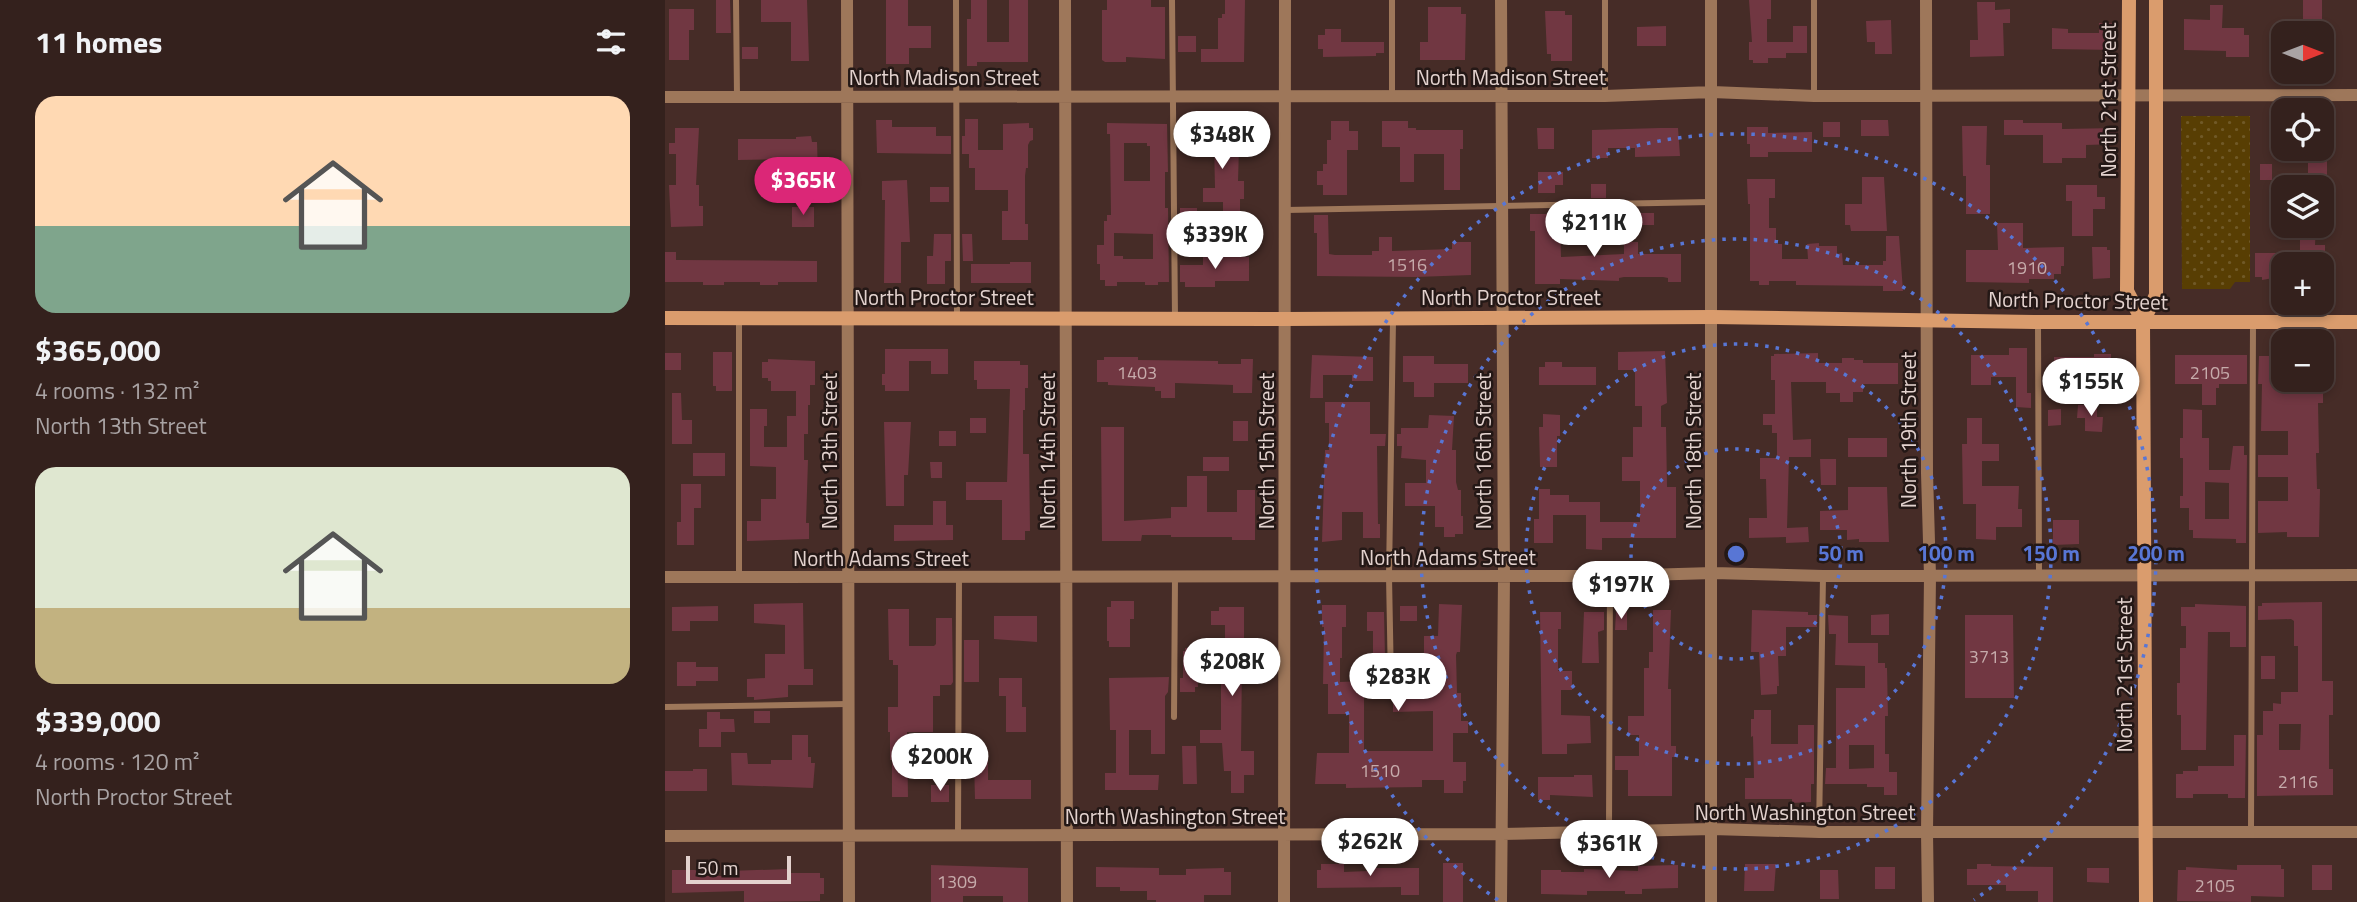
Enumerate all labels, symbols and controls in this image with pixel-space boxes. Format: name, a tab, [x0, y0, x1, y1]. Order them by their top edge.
text: 11 homes	[35, 19, 162, 65]
north arrow	[2271, 21, 2335, 84]
map controls	[2271, 21, 2334, 392]
street label: North 21st Street	[2092, 22, 2124, 178]
icon: filters	[592, 23, 630, 61]
street label: North Madison Street	[849, 61, 1040, 93]
street label: North Madison Street	[1416, 61, 1607, 93]
button: locate	[2271, 98, 2334, 161]
pin: $348K	[1173, 111, 1271, 171]
text: $348K	[1189, 116, 1255, 151]
icon: home	[270, 142, 396, 268]
pin: $365K	[754, 158, 852, 217]
text: $365K	[770, 162, 836, 197]
button: layers	[2271, 175, 2334, 238]
pin: $211K	[1545, 200, 1643, 259]
text: $211K	[1561, 204, 1627, 239]
pin: $339K	[1166, 212, 1264, 271]
text: $339K	[1182, 216, 1248, 251]
house number: 1516	[1387, 251, 1427, 278]
button: +	[2271, 252, 2334, 315]
house number: 1910	[2007, 254, 2047, 281]
street label: North Proctor Street	[854, 281, 1035, 313]
street label: North Proctor Street	[1421, 281, 1602, 313]
street label: North Proctor Street	[1988, 282, 2169, 318]
text: $365,000	[35, 327, 161, 373]
button: −	[2271, 329, 2334, 392]
street label: North 19th Street	[1892, 351, 1924, 508]
pin: $155K	[2042, 358, 2140, 418]
house number: 1403	[1117, 359, 1157, 386]
house number: 2105	[2190, 359, 2230, 386]
text: $155K	[2058, 363, 2124, 398]
street label: North 13th Street	[813, 372, 845, 529]
street label: North 14th Street	[1031, 372, 1063, 529]
street label: North 15th Street	[1250, 372, 1282, 529]
street label: North 16th Street	[1467, 372, 1499, 529]
street label: North 18th Street	[1677, 372, 1709, 529]
text: 4 rooms · 132 m²	[35, 373, 199, 408]
text: North 13th Street	[35, 408, 207, 443]
icon: home	[270, 513, 396, 639]
text: 50 m	[1818, 537, 1864, 569]
text: 100 m	[1917, 537, 1975, 569]
text: 150 m	[2022, 537, 2080, 569]
text: 200 m	[2127, 537, 2185, 569]
street label: North Adams Street	[1360, 541, 1537, 573]
street label: North Adams Street	[793, 542, 970, 574]
centre of rings	[1724, 542, 1748, 566]
pin: $197K	[1572, 562, 1670, 621]
text: $197K	[1588, 566, 1654, 601]
street label: North 21st Street	[2108, 597, 2140, 753]
pin: $208K	[1183, 638, 1281, 698]
text: $208K	[1199, 643, 1265, 678]
house number: 3713	[1969, 643, 2009, 670]
pin: $283K	[1349, 654, 1447, 713]
text: $283K	[1365, 658, 1431, 693]
text: $339,000	[35, 698, 161, 744]
pin: $200K	[891, 734, 989, 793]
text: $200K	[907, 738, 973, 773]
text: 4 rooms · 120 m²	[35, 744, 199, 779]
house number: 1510	[1360, 757, 1400, 784]
house number: 2116	[2278, 768, 2318, 795]
text: North Proctor Street	[35, 779, 232, 814]
street label: North Washington Street	[1695, 796, 1916, 828]
street label: North Washington Street	[1065, 800, 1286, 832]
pin: $262K	[1321, 818, 1419, 878]
pin: $361K	[1560, 820, 1658, 880]
text: $262K	[1337, 823, 1403, 858]
text: $361K	[1576, 825, 1642, 860]
scale bar	[686, 853, 791, 885]
text: 50 m	[697, 853, 738, 882]
house number: 1309	[937, 868, 977, 895]
house number: 2105	[2195, 872, 2235, 899]

